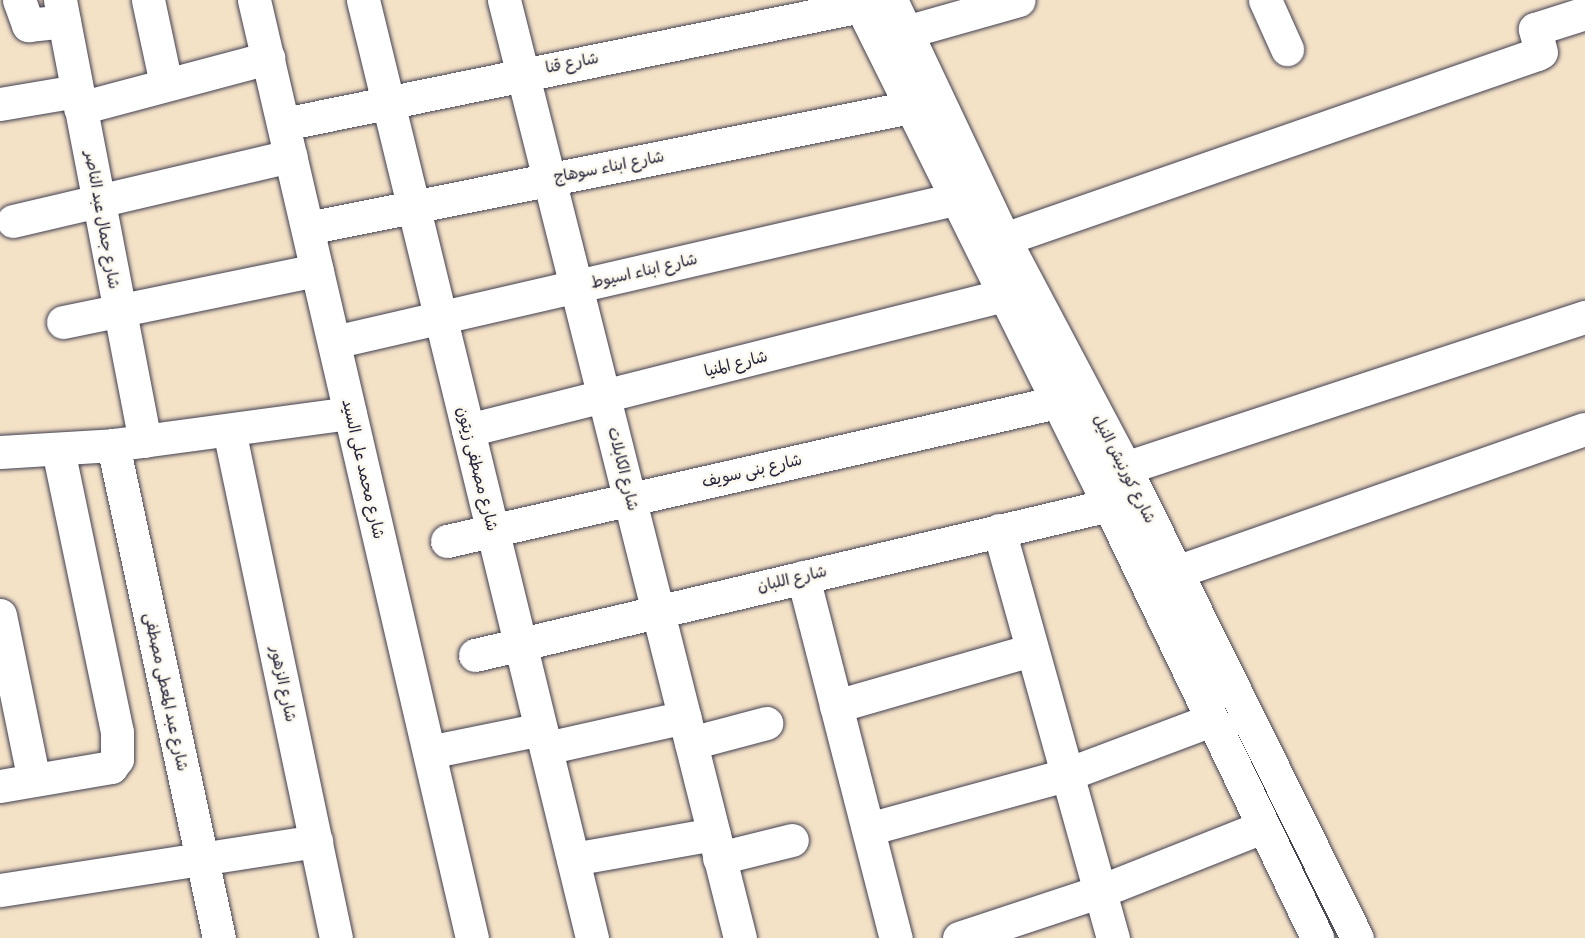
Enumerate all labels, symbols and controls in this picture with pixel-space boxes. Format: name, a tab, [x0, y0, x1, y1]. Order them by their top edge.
street label: شارع قنا	[544, 48, 600, 78]
street label: شارع ابناء سوهاج	[552, 147, 666, 187]
street label: شارع جمال عبد الناصر	[80, 149, 124, 291]
street label: شارع ابناء اسيوط	[589, 249, 699, 293]
street label: شارع المنيا	[702, 347, 770, 381]
street label: شارع محمد على السيد	[338, 397, 388, 541]
street label: شارع مصطفى زيتون	[452, 405, 502, 533]
street label: شارع كورنيش النيل	[1088, 411, 1160, 527]
street label: شارع الكابلات	[603, 425, 643, 513]
street label: شارع بنى سويف	[700, 450, 804, 492]
street label: شارع اللبان	[755, 562, 829, 596]
street label: شارع عبد المعطى مصطفى	[140, 611, 192, 773]
street label: شارع الزهور	[266, 644, 300, 724]

